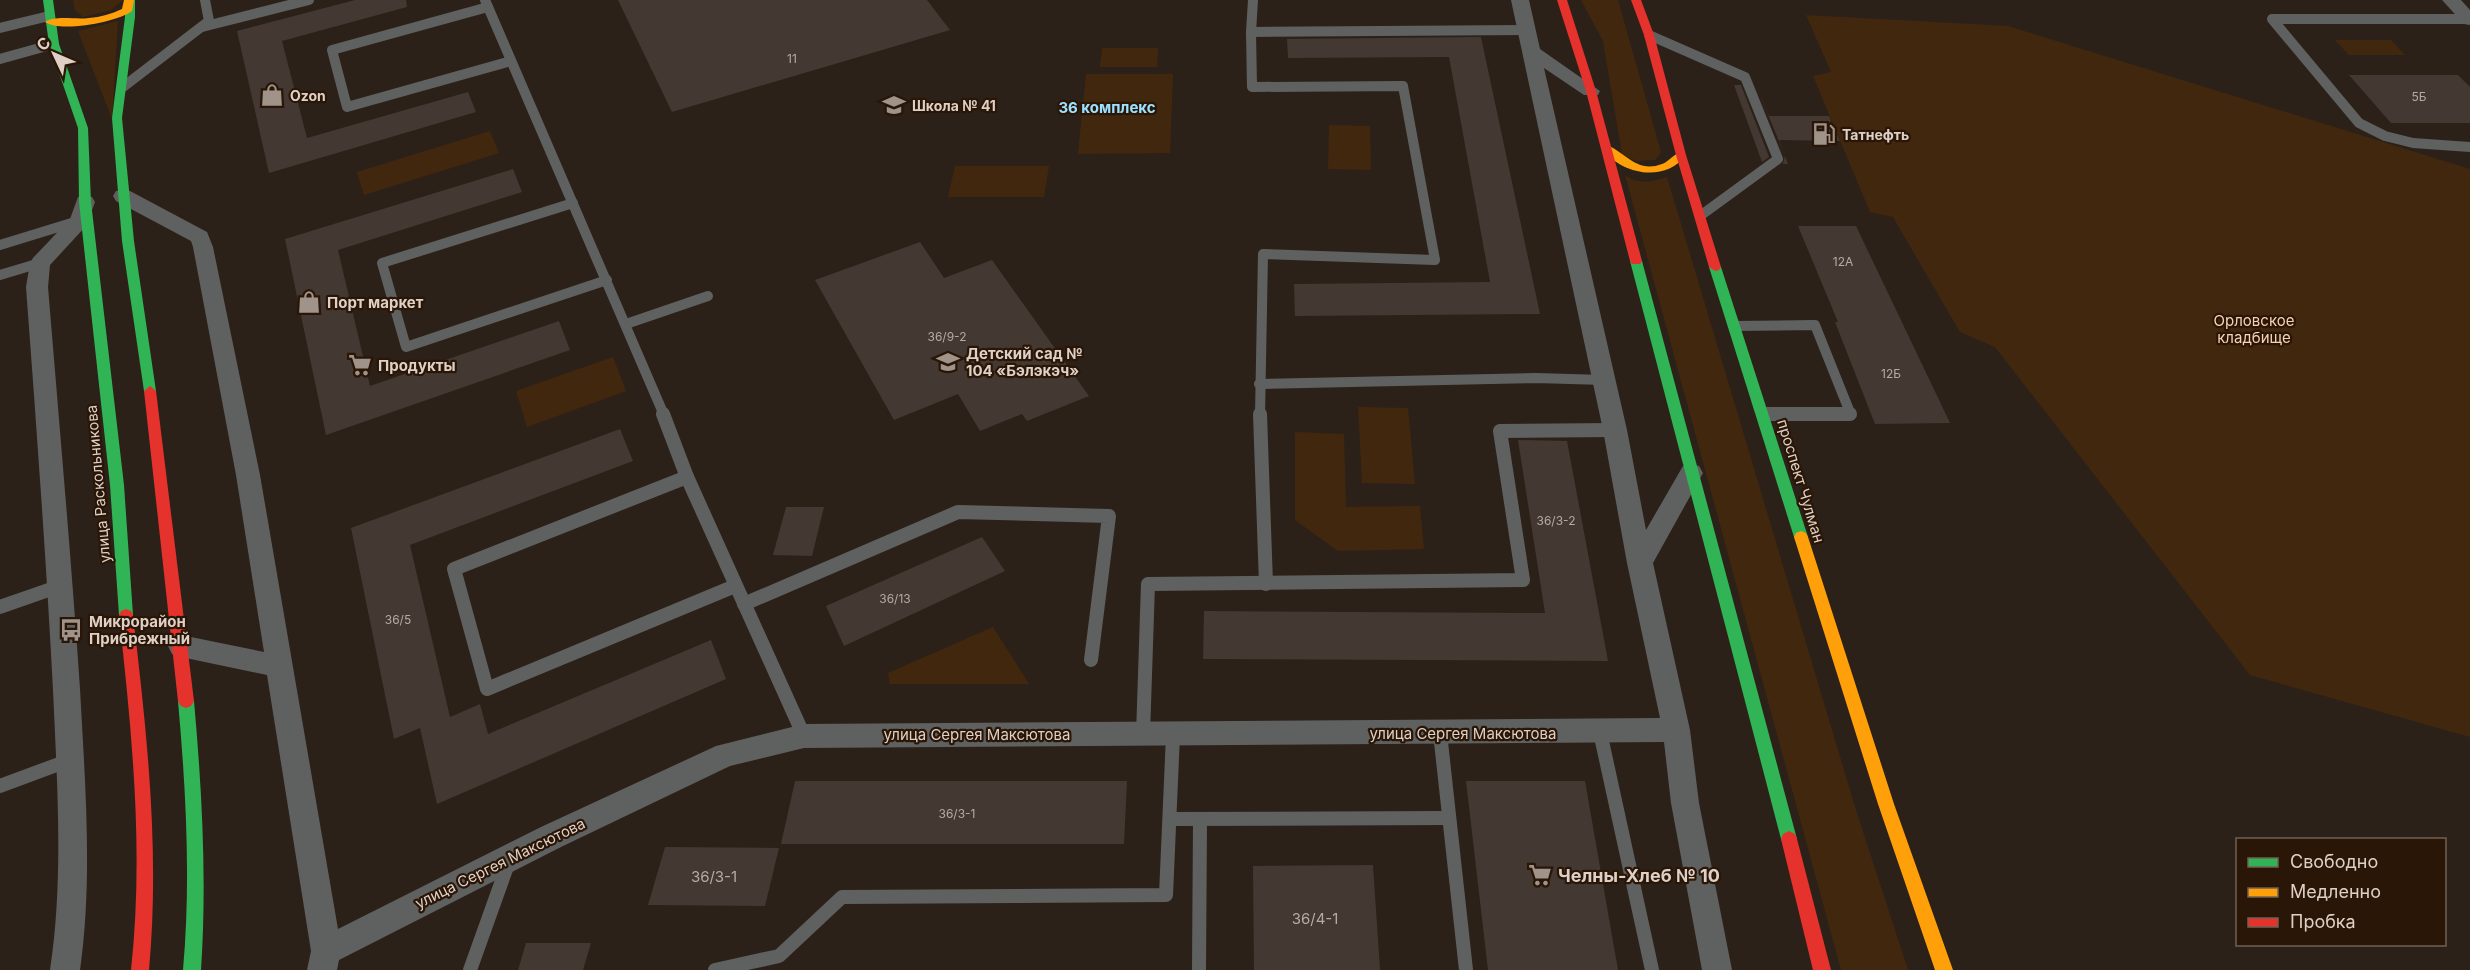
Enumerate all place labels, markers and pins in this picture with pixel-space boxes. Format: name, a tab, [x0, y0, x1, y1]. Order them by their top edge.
shop icon: Ozon	[259, 82, 285, 108]
place label: Ozon	[290, 87, 326, 104]
school or university icon: Школа № 41	[881, 92, 907, 118]
place label: Школа № 41	[912, 97, 996, 114]
fuel station icon: Татнефть	[1811, 121, 1837, 147]
place label: Татнефть	[1842, 126, 1909, 143]
shop icon: Порт маркет	[296, 289, 322, 315]
place label: Порт маркет	[327, 293, 424, 312]
place label: Детский сад № 104 «Бэлэкэч»	[966, 344, 1083, 380]
school or university icon: Детский сад № 104 «Бэлэкэч»	[935, 349, 961, 375]
supermarket icon: Продукты	[347, 352, 373, 378]
place label: Продукты	[378, 356, 456, 375]
place label: Микрорайон Прибрежный	[89, 612, 190, 648]
bus stop icon: Микрорайон Прибрежный	[58, 617, 84, 643]
supermarket icon: Челны-Хлеб № 10	[1527, 862, 1553, 888]
place label: Челны-Хлеб № 10	[1558, 865, 1720, 886]

